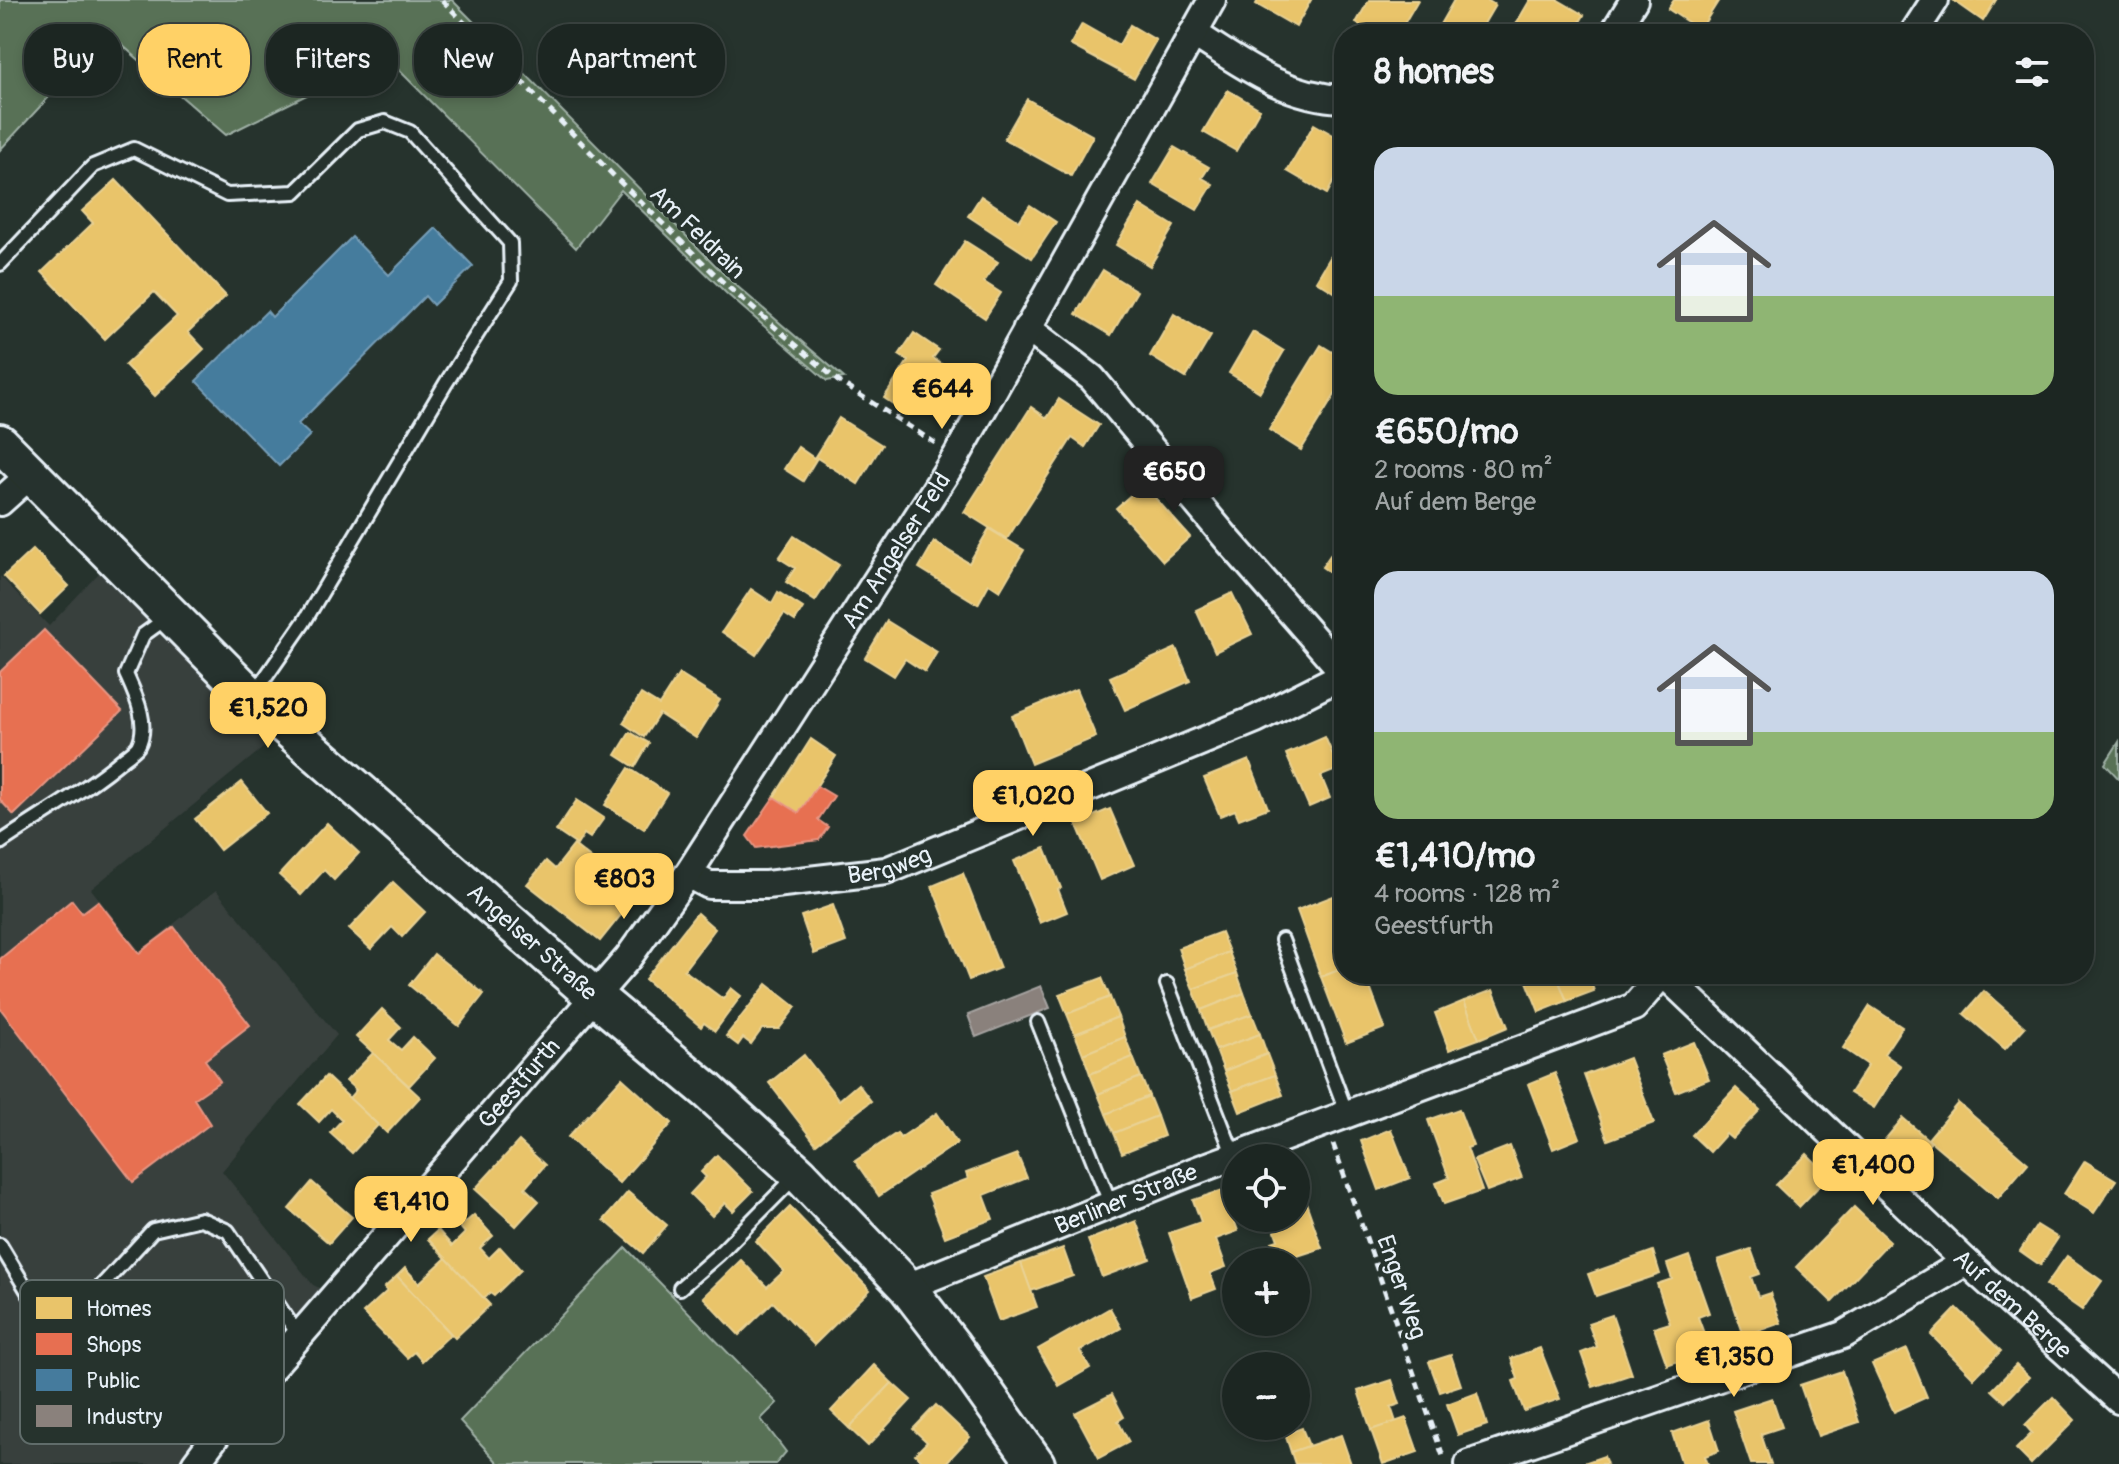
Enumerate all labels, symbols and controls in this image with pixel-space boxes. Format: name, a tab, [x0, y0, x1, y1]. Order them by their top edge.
chip: Buy	[24, 24, 122, 96]
chip: Rent	[138, 24, 250, 96]
chip: Filters	[266, 24, 398, 96]
chip: New	[414, 24, 522, 96]
chip: Apartment	[538, 24, 725, 96]
icon: filters	[2010, 50, 2054, 94]
text: 8 homes	[1374, 51, 1494, 94]
street label: Am Feldrain	[644, 180, 752, 285]
icon: home	[1642, 199, 1786, 343]
pin: €644	[895, 363, 989, 431]
text: €644	[911, 373, 973, 405]
text: €650/mo	[1374, 411, 1519, 454]
pin: €650	[1127, 446, 1221, 514]
text: 2 rooms · 80 m²	[1374, 454, 1553, 486]
text: €650	[1142, 456, 1206, 488]
street label: Am Angelser Feld	[836, 467, 957, 634]
text: Auf dem Berge	[1374, 486, 1536, 518]
icon: home	[1642, 623, 1786, 767]
pin: €1,520	[203, 682, 333, 750]
text: €1,520	[228, 692, 308, 724]
pin: €1,020	[968, 770, 1098, 838]
text: €1,020	[991, 780, 1075, 812]
text: €1,410/mo	[1374, 835, 1535, 878]
street label: Bergweg	[846, 840, 936, 890]
pin: €803	[577, 853, 671, 921]
text: €803	[593, 863, 655, 895]
street label: Angelser Straße	[461, 878, 603, 1007]
text: 4 rooms · 128 m²	[1374, 878, 1560, 910]
text: Geestfurth	[1374, 910, 1494, 942]
street label: Geestfurth	[472, 1033, 567, 1135]
pin: €1,400	[1808, 1139, 1938, 1207]
map controls	[1222, 1144, 1310, 1440]
button: locate	[1222, 1144, 1310, 1232]
text: €1,400	[1831, 1149, 1915, 1181]
street label: Berliner Straße	[1050, 1157, 1202, 1241]
pin: €1,410	[346, 1176, 476, 1244]
text: €1,410	[373, 1186, 449, 1218]
street label: Enger Weg	[1370, 1231, 1433, 1343]
street label: Auf dem Berge	[1947, 1243, 2078, 1365]
button: +	[1222, 1248, 1310, 1336]
legend	[20, 1280, 284, 1444]
text: Homes	[86, 1295, 151, 1323]
text: Shops	[86, 1331, 142, 1359]
pin: €1,350	[1669, 1331, 1799, 1399]
text: €1,350	[1694, 1341, 1774, 1373]
button: −	[1222, 1352, 1310, 1440]
text: Public	[86, 1367, 140, 1395]
text: Industry	[86, 1403, 162, 1431]

